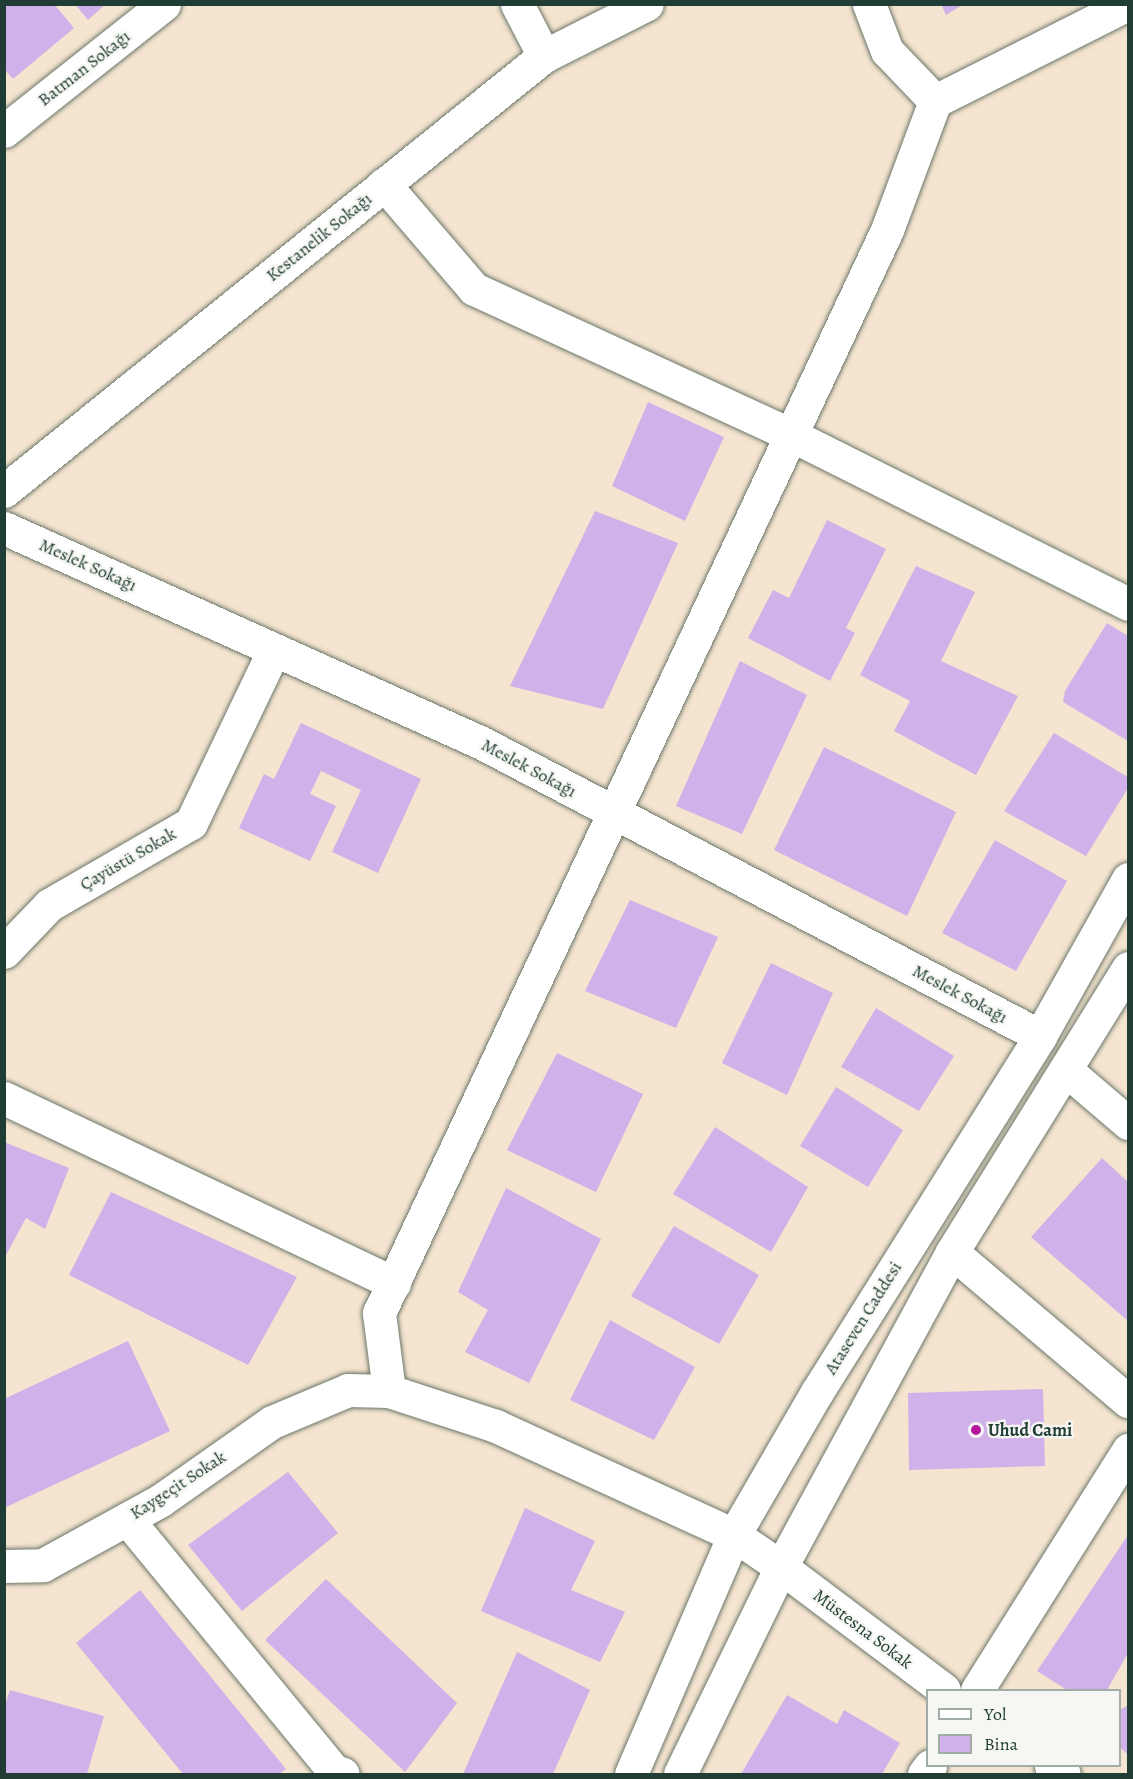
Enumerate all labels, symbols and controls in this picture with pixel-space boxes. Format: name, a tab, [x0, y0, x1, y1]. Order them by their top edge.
street label: Batman Sokağı	[34, 25, 134, 111]
street label: Kestanelik Sokağı	[262, 188, 376, 286]
street label: Meslek Sokağı	[36, 534, 140, 596]
street label: Meslek Sokağı	[478, 734, 580, 802]
street label: Çayüstü Sokak	[76, 823, 180, 895]
street label: Meslek Sokağı	[909, 960, 1011, 1028]
street label: Ataseven Caddesi	[820, 1258, 906, 1378]
place label: Uhud Cami	[988, 1419, 1072, 1441]
marker: Uhud Cami	[969, 1423, 983, 1437]
street label: Kaygeçit Sokak	[126, 1446, 230, 1524]
street label: Müstesna Sokak	[809, 1585, 917, 1673]
legend	[926, 1689, 1121, 1767]
text: Yol	[984, 1702, 1006, 1726]
text: Bina	[984, 1732, 1018, 1756]

